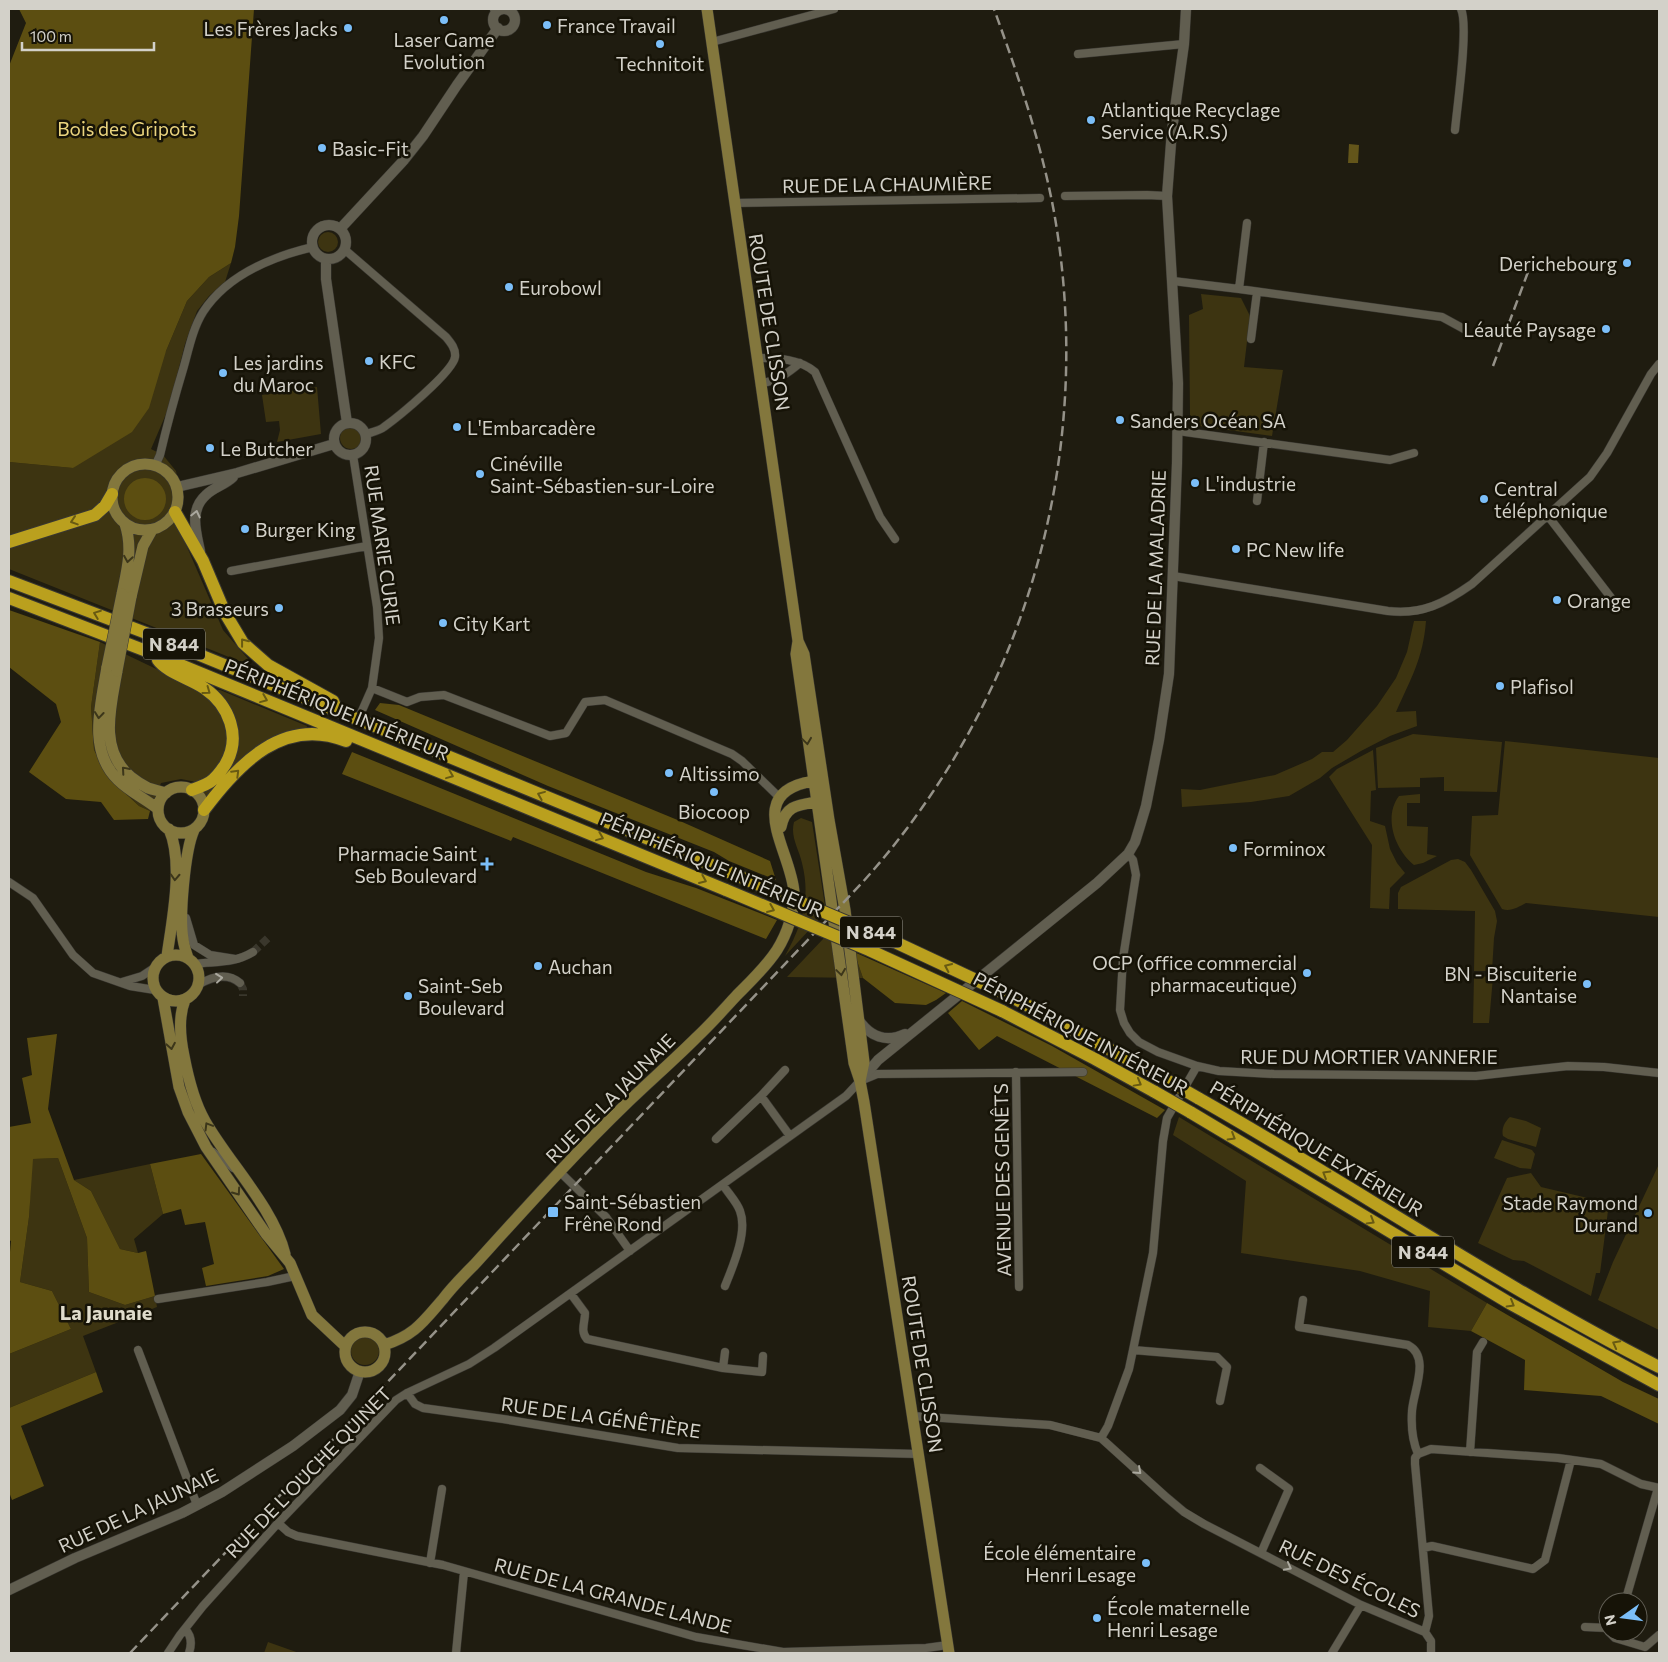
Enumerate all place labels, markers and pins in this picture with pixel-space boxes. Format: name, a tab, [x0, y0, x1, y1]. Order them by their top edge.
marker: Laser Game Evolution	[438, 14, 450, 26]
place label: France Travail	[557, 14, 676, 37]
place label: Les Frères Jacks	[204, 17, 338, 40]
marker: France Travail	[541, 19, 553, 31]
marker: Les Frères Jacks	[342, 22, 354, 34]
place label: Laser Game Evolution	[393, 28, 495, 73]
marker: Technitoit	[654, 38, 666, 50]
place label: Technitoit	[616, 52, 704, 75]
place label: Atlantique Recyclage Service (A.R.S)	[1101, 98, 1280, 143]
marker: Atlantique Recyclage Service (A.R.S)	[1085, 114, 1097, 126]
place label: Basic-Fit	[332, 137, 409, 160]
marker: Basic-Fit	[316, 142, 328, 154]
place label: Derichebourg	[1499, 252, 1617, 275]
marker: Derichebourg	[1621, 257, 1633, 269]
place label: Eurobowl	[519, 276, 602, 299]
marker: Eurobowl	[503, 281, 515, 293]
place label: Léauté Paysage	[1463, 318, 1596, 341]
marker: Léauté Paysage	[1600, 323, 1612, 335]
place label: KFC	[379, 350, 416, 373]
place label: Les jardins du Maroc	[233, 351, 324, 396]
marker: KFC	[363, 355, 375, 367]
marker: Les jardins du Maroc	[217, 367, 229, 379]
place label: Sanders Océan SA	[1130, 409, 1286, 432]
marker: Sanders Océan SA	[1114, 414, 1126, 426]
place label: L'Embarcadère	[467, 416, 596, 439]
marker: L'Embarcadère	[451, 421, 463, 433]
place label: Le Butcher	[220, 437, 313, 460]
marker: Le Butcher	[204, 442, 216, 454]
place label: Cinéville Saint-Sébastien-sur-Loire	[490, 452, 715, 497]
marker: Cinéville Saint-Sébastien-sur-Loire	[474, 468, 486, 480]
place label: L'industrie	[1205, 472, 1296, 495]
marker: L'industrie	[1189, 477, 1201, 489]
place label: Central téléphonique	[1494, 477, 1608, 522]
marker: Central téléphonique	[1478, 493, 1490, 505]
place label: Burger King	[255, 518, 356, 541]
marker: Burger King	[239, 523, 251, 535]
place label: PC New life	[1246, 538, 1344, 561]
marker: PC New life	[1230, 543, 1242, 555]
place label: Orange	[1567, 589, 1631, 612]
marker: Orange	[1551, 594, 1563, 606]
place label: 3 Brasseurs	[171, 597, 269, 620]
marker: 3 Brasseurs	[273, 602, 285, 614]
place label: City Kart	[453, 612, 530, 635]
marker: City Kart	[437, 617, 449, 629]
place label: Plafisol	[1510, 675, 1574, 698]
marker: Plafisol	[1494, 680, 1506, 692]
place label: Altissimo	[679, 762, 760, 785]
marker: Altissimo	[663, 767, 675, 779]
marker: Biocoop	[708, 786, 720, 798]
place label: Biocoop	[678, 800, 750, 823]
place label: Forminox	[1243, 837, 1326, 860]
place label: Pharmacie Saint Seb Boulevard	[338, 842, 477, 887]
marker: Forminox	[1227, 842, 1239, 854]
marker: Pharmacie Saint Seb Boulevard	[481, 858, 493, 870]
place label: OCP (office commercial pharmaceutique)	[1092, 951, 1297, 996]
place label: Auchan	[548, 955, 613, 978]
marker: Auchan	[532, 960, 544, 972]
place label: BN - Biscuiterie Nantaise	[1444, 962, 1577, 1007]
marker: OCP (office commercial pharmaceutique)	[1301, 967, 1313, 979]
place label: Saint-Seb Boulevard	[418, 974, 505, 1019]
marker: BN - Biscuiterie Nantaise	[1581, 978, 1593, 990]
marker: Saint-Seb Boulevard	[402, 990, 414, 1002]
place label: Saint-Sébastien Frêne Rond	[564, 1190, 701, 1235]
place label: Stade Raymond Durand	[1503, 1191, 1638, 1236]
marker: Saint-Sébastien Frêne Rond	[546, 1205, 560, 1219]
marker: Stade Raymond Durand	[1642, 1207, 1654, 1219]
place label: École élémentaire Henri Lesage	[983, 1541, 1136, 1586]
marker: École élémentaire Henri Lesage	[1140, 1557, 1152, 1569]
place label: École maternelle Henri Lesage	[1107, 1596, 1250, 1641]
marker: École maternelle Henri Lesage	[1091, 1612, 1103, 1624]

